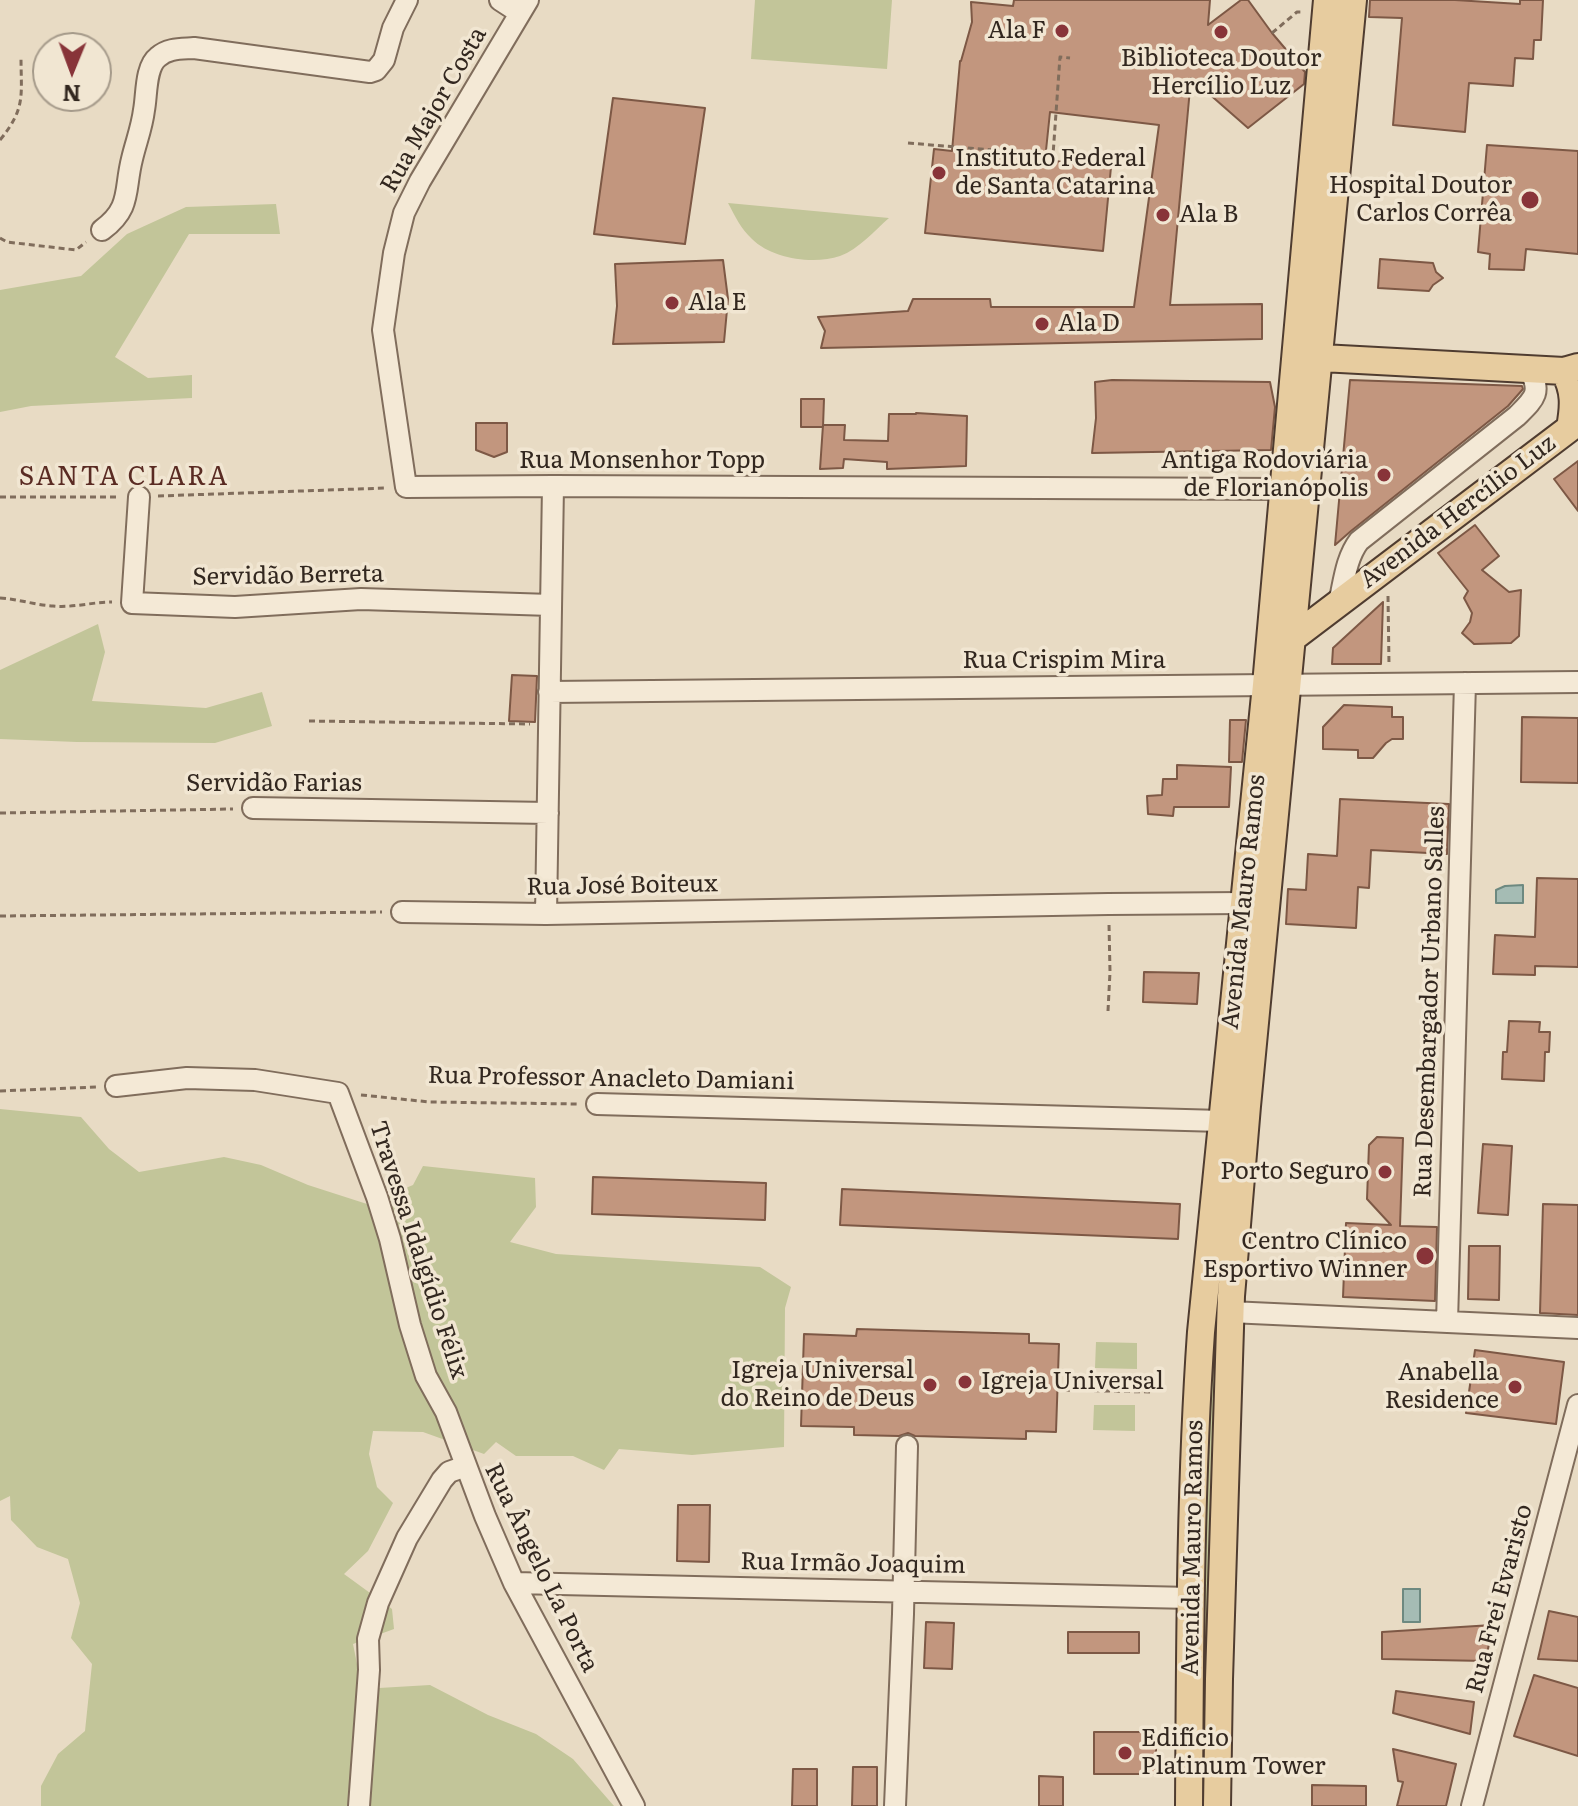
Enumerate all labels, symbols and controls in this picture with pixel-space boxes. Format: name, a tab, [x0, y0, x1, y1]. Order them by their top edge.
place label: Ala F	[988, 17, 1046, 45]
street label: Rua Major Costa	[375, 22, 493, 198]
marker: Ala F	[1053, 22, 1071, 40]
marker: Biblioteca Doutor Hercílio Luz	[1212, 23, 1230, 41]
north arrow	[32, 32, 112, 112]
place label: Biblioteca Doutor Hercílio Luz	[1121, 45, 1321, 101]
text: N	[62, 78, 81, 111]
place label: Instituto Federal de Santa Catarina	[955, 145, 1155, 201]
marker: Instituto Federal de Santa Catarina	[930, 164, 948, 182]
place label: Hospital Doutor Carlos Corrêa	[1329, 172, 1512, 228]
marker: Hospital Doutor Carlos Corrêa	[1519, 189, 1541, 211]
place label: Ala B	[1179, 201, 1238, 229]
marker: Ala B	[1154, 206, 1172, 224]
place label: Ala E	[688, 289, 747, 317]
marker: Ala E	[663, 294, 681, 312]
place label: Ala D	[1058, 310, 1120, 338]
marker: Ala D	[1033, 315, 1051, 333]
street label: Avenida Hercílio Luz	[1355, 429, 1561, 595]
street label: Rua Monsenhor Topp	[519, 447, 765, 475]
place label: Antiga Rodoviária de Florianópolis	[1161, 447, 1368, 503]
district label: SANTA CLARA	[19, 461, 229, 493]
marker: Antiga Rodoviária de Florianópolis	[1375, 466, 1393, 484]
street label: Servidão Berreta	[192, 560, 384, 592]
street label: Rua Crispim Mira	[962, 647, 1166, 675]
street label: Servidão Farias	[186, 770, 362, 798]
street label: Avenida Mauro Ramos	[1216, 773, 1272, 1031]
street label: Rua Desembargador Urbano Salles	[1409, 806, 1451, 1198]
street label: Rua José Boiteux	[526, 870, 718, 902]
street label: Rua Professor Anacleto Damiani	[427, 1061, 795, 1097]
street label: Travessa Idalgídio Félix	[363, 1118, 473, 1382]
place label: Porto Seguro	[1220, 1158, 1369, 1186]
marker: Porto Seguro	[1376, 1163, 1394, 1181]
place label: Centro Clínico Esportivo Winner	[1203, 1228, 1407, 1284]
marker: Centro Clínico Esportivo Winner	[1414, 1245, 1436, 1267]
place label: Igreja Universal do Reino de Deus	[720, 1357, 914, 1413]
place label: Anabella Residence	[1385, 1359, 1499, 1415]
place label: Igreja Universal	[981, 1368, 1164, 1396]
marker: Igreja Universal	[956, 1373, 974, 1391]
marker: Igreja Universal do Reino de Deus	[921, 1376, 939, 1394]
marker: Anabella Residence	[1506, 1378, 1524, 1396]
street label: Avenida Mauro Ramos	[1176, 1420, 1210, 1676]
street label: Rua Ângelo La Porta	[478, 1459, 604, 1677]
street label: Rua Frei Evaristo	[1461, 1501, 1539, 1697]
street label: Rua Irmão Joaquim	[740, 1548, 966, 1580]
place label: Edifício Platinum Tower	[1141, 1725, 1326, 1781]
marker: Edifício Platinum Tower	[1116, 1744, 1134, 1762]

